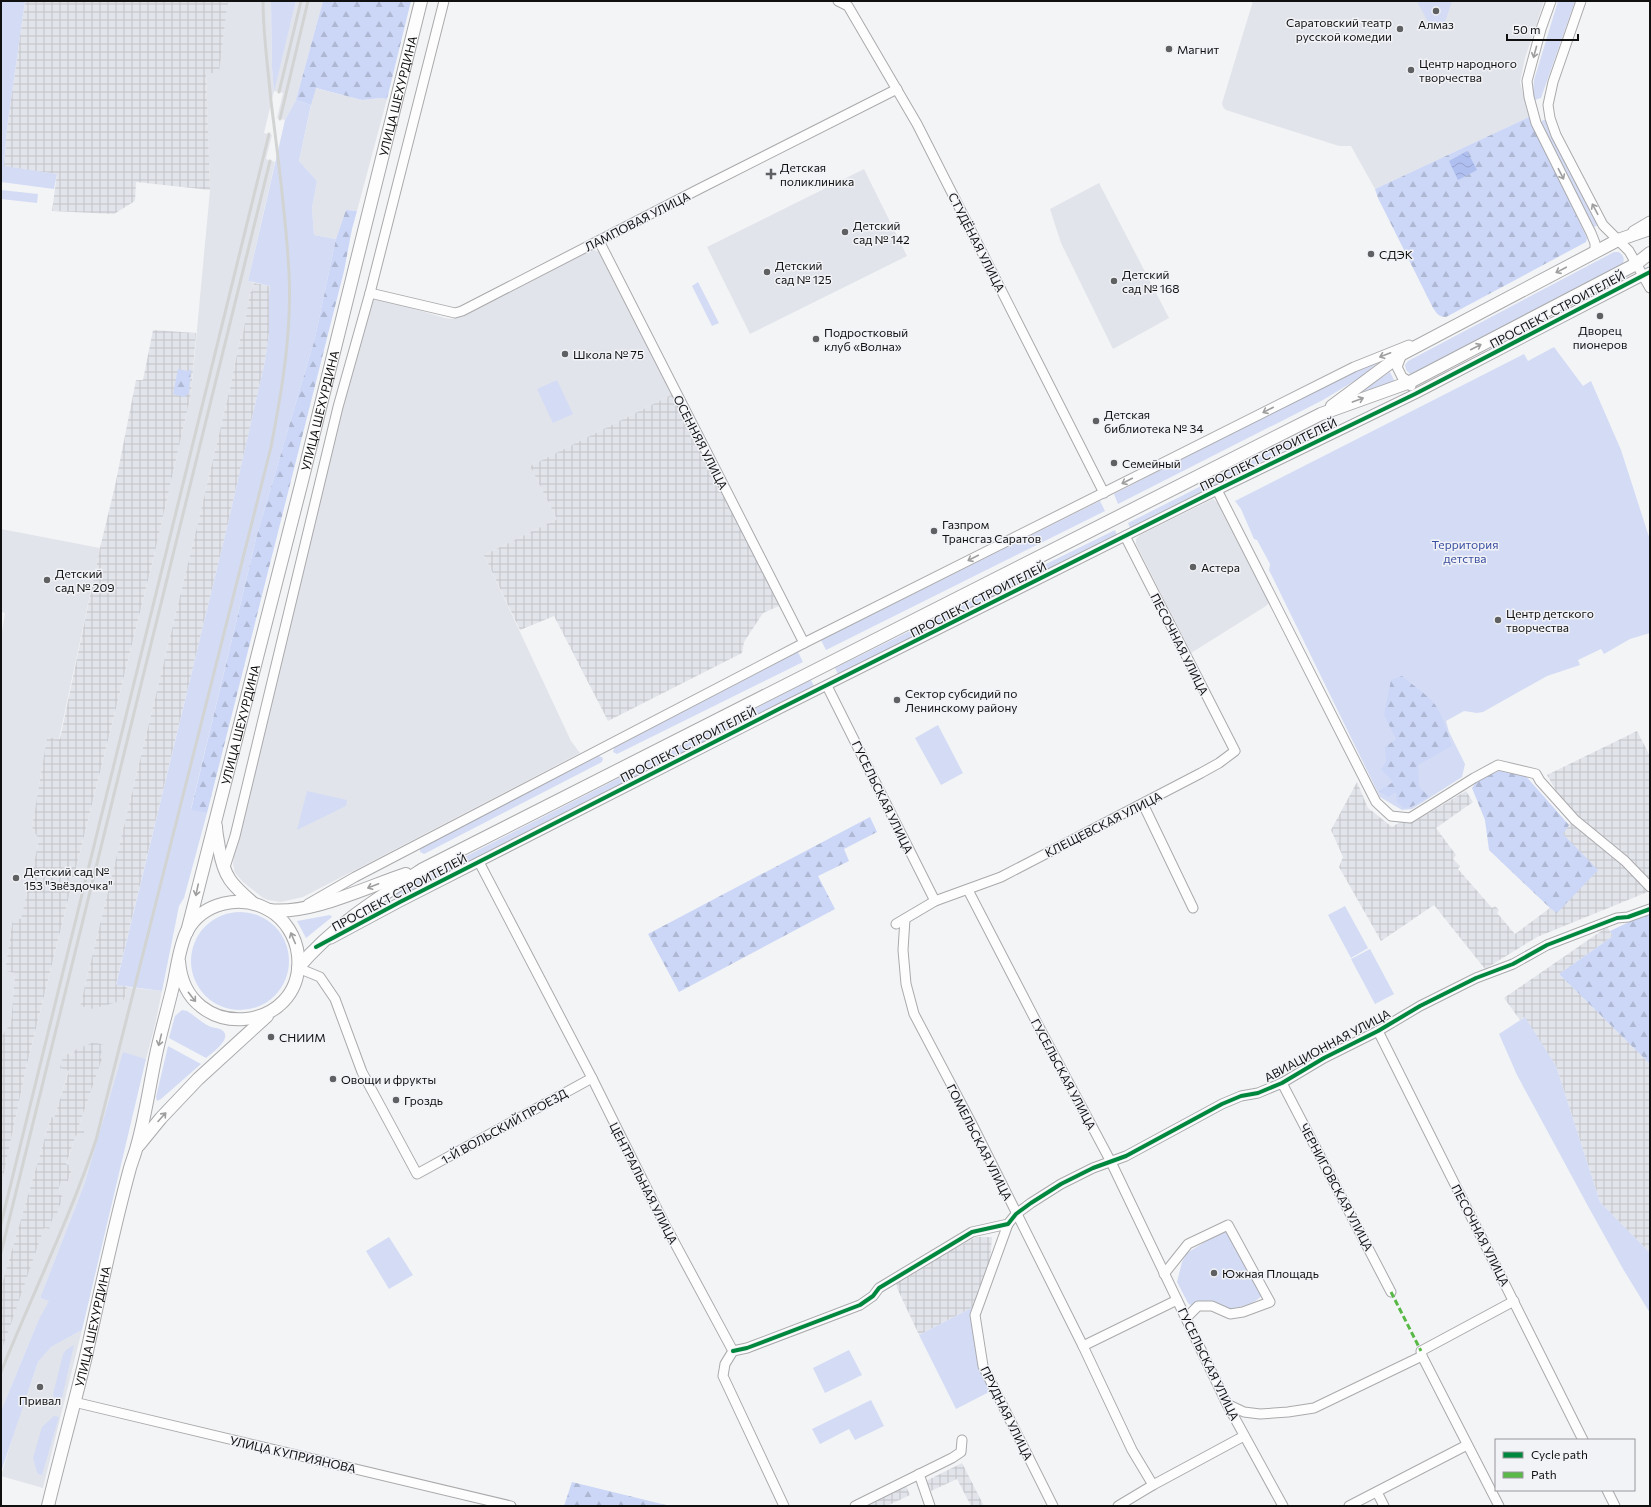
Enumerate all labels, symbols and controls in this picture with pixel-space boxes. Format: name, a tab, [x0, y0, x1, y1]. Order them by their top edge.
marker: Алмаз	[1431, 6, 1441, 16]
place label: Саратовский театр русской комедии	[1286, 15, 1392, 43]
scale bar	[1507, 16, 1578, 42]
place label: Алмаз	[1418, 17, 1454, 31]
text: 50 m	[1513, 22, 1541, 36]
marker: Саратовский театр русской комедии	[1395, 24, 1405, 34]
street label: УЛИЦА ШЕХУРДИНА	[376, 34, 419, 158]
place label: Магнит	[1177, 42, 1220, 56]
marker: Магнит	[1164, 44, 1174, 54]
one-way arrow	[1531, 45, 1538, 58]
place label: Центр народного творчества	[1419, 56, 1517, 84]
marker: Центр народного творчества	[1406, 65, 1416, 75]
place label: Детская поликлиника	[780, 160, 854, 188]
one-way arrow	[1558, 167, 1565, 179]
marker: Детская поликлиника	[765, 168, 777, 180]
street label: ЛАМПОВАЯ УЛИЦА	[582, 188, 692, 254]
street label: СТУДЁНАЯ УЛИЦА	[946, 190, 1008, 294]
one-way arrow	[1591, 203, 1598, 215]
place label: Детский сад № 142	[853, 218, 910, 246]
marker: Детский сад № 142	[840, 227, 850, 237]
place label: СДЭК	[1379, 247, 1413, 261]
marker: СДЭК	[1366, 249, 1376, 259]
place label: Детский сад № 125	[775, 258, 832, 286]
one-way arrow	[1555, 266, 1567, 274]
marker: Детский сад № 125	[762, 267, 772, 277]
place label: Детский сад № 168	[1122, 267, 1180, 295]
street label: ПРОСПЕКТ СТРОИТЕЛЕЙ	[1487, 267, 1627, 351]
marker: Детский сад № 168	[1109, 276, 1119, 286]
marker: Дворец пионеров	[1595, 311, 1605, 321]
place label: Дворец пионеров	[1573, 323, 1627, 351]
place label: Подростковый клуб «Волна»	[824, 325, 908, 353]
marker: Подростковый клуб «Волна»	[811, 334, 821, 344]
one-way arrow	[1470, 343, 1482, 351]
place label: Школа № 75	[573, 347, 644, 361]
street label: УЛИЦА ШЕХУРДИНА	[298, 349, 341, 472]
marker: Школа № 75	[560, 349, 570, 359]
one-way arrow	[1380, 351, 1392, 359]
street label: ОСЕННЯЯ УЛИЦА	[671, 392, 731, 492]
one-way arrow	[1351, 396, 1363, 404]
place label: Детская библиотека № 34	[1104, 407, 1203, 435]
one-way arrow	[1262, 407, 1274, 414]
street label: ПРОСПЕКТ СТРОИТЕЛЕЙ	[1197, 415, 1339, 493]
marker: Детская библиотека № 34	[1091, 416, 1101, 426]
place label: Семейный	[1122, 456, 1181, 470]
marker: Семейный	[1109, 458, 1119, 468]
one-way arrow	[1121, 478, 1133, 485]
place label: Газпром Трансгаз Саратов	[942, 517, 1041, 545]
marker: Газпром Трансгаз Саратов	[929, 526, 939, 536]
park label: Территория детства	[1432, 537, 1498, 565]
one-way arrow	[967, 555, 979, 563]
street label: ПРОСПЕКТ СТРОИТЕЛЕЙ	[908, 559, 1048, 639]
place label: Астера	[1201, 560, 1240, 574]
marker: Астера	[1188, 562, 1198, 572]
place label: Детский сад № 209	[55, 566, 115, 594]
marker: Детский сад № 209	[42, 575, 52, 585]
street label: ПЕСОЧНАЯ УЛИЦА	[1148, 591, 1212, 697]
place label: Центр детского творчества	[1506, 606, 1594, 634]
marker: Центр детского творчества	[1493, 615, 1503, 625]
street label: УЛИЦА ШЕХУРДИНА	[218, 663, 262, 786]
place label: Сектор субсидий по Ленинскому району	[905, 686, 1017, 714]
marker: Сектор субсидий по Ленинскому району	[892, 695, 902, 705]
street label: ПРОСПЕКТ СТРОИТЕЛЕЙ	[618, 704, 758, 784]
street label: ГУСЕЛЬСКАЯ УЛИЦА	[850, 738, 916, 856]
street label: КЛЕЩЕВСКАЯ УЛИЦА	[1042, 788, 1164, 860]
street label: ПРОСПЕКТ СТРОИТЕЛЕЙ	[329, 850, 469, 934]
place label: Детский сад № 153 "Звёздочка"	[24, 864, 113, 892]
marker: Детский сад № 153 "Звёздочка"	[11, 873, 21, 883]
one-way arrow	[367, 882, 379, 890]
one-way arrow	[192, 883, 200, 896]
one-way arrow	[289, 932, 296, 944]
one-way arrow	[188, 992, 197, 1003]
street label: АВИАЦИОННАЯ УЛИЦА	[1262, 1006, 1392, 1084]
street label: ГУСЕЛЬСКАЯ УЛИЦА	[1029, 1016, 1099, 1132]
place label: СНИИМ	[279, 1030, 326, 1044]
marker: СНИИМ	[266, 1032, 276, 1042]
one-way arrow	[155, 1033, 163, 1046]
place label: Овощи и фрукты	[341, 1072, 436, 1086]
marker: Овощи и фрукты	[328, 1074, 338, 1084]
street label: ГОМЕЛЬСКАЯ УЛИЦА	[945, 1082, 1015, 1202]
street label: 1-Й ВОЛЬСКИЙ ПРОЕЗД	[439, 1085, 570, 1167]
place label: Гроздь	[404, 1093, 443, 1107]
marker: Гроздь	[391, 1095, 401, 1105]
one-way arrow	[158, 1112, 167, 1123]
street label: ЦЕНТРАЛЬНАЯ УЛИЦА	[607, 1120, 681, 1246]
street label: ЧЕРНИГОВСКАЯ УЛИЦА	[1297, 1121, 1377, 1253]
street label: ПЕСОЧНАЯ УЛИЦА	[1449, 1182, 1513, 1288]
street label: УЛИЦА ШЕХУРДИНА	[72, 1265, 113, 1388]
place label: Южная Площадь	[1222, 1266, 1319, 1280]
marker: Южная Площадь	[1209, 1268, 1219, 1278]
street label: ГУСЕЛЬСКАЯ УЛИЦА	[1176, 1305, 1242, 1423]
street label: ПРУДНАЯ УЛИЦА	[978, 1364, 1036, 1462]
marker: Привал	[35, 1382, 45, 1392]
place label: Привал	[19, 1393, 61, 1407]
street label: УЛИЦА КУПРИЯНОВА	[228, 1433, 358, 1475]
legend	[1495, 1439, 1635, 1491]
text: Cycle path	[1531, 1447, 1588, 1461]
text: Path	[1531, 1467, 1557, 1481]

